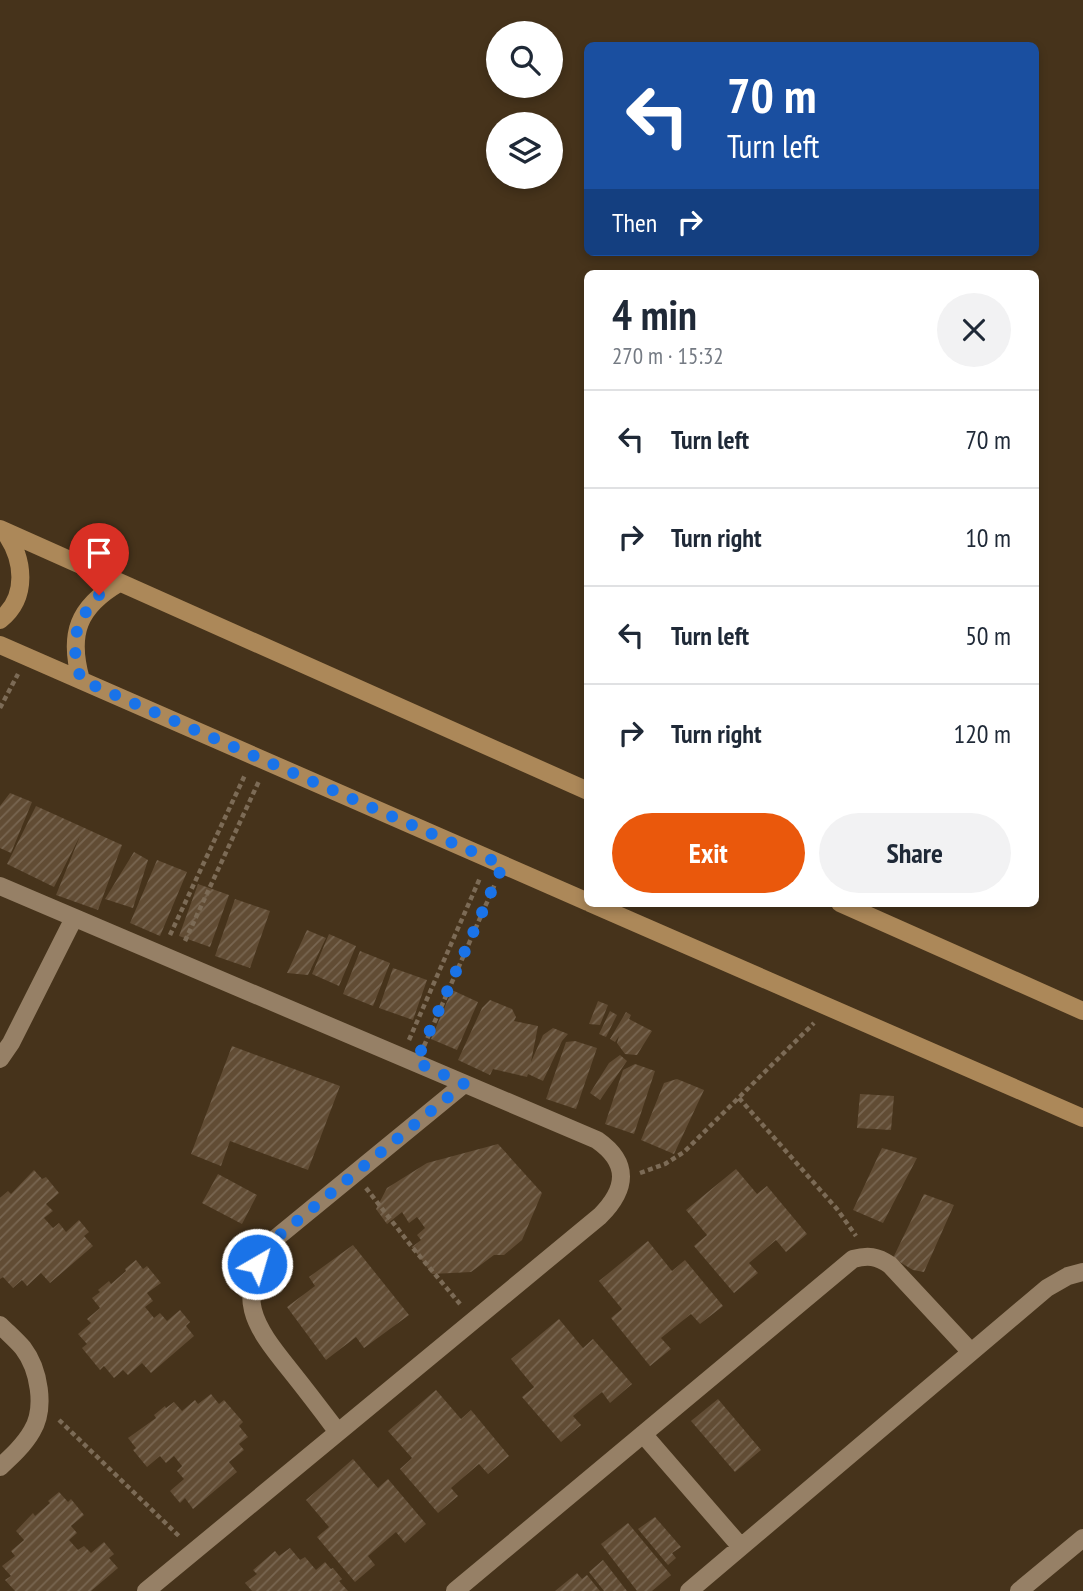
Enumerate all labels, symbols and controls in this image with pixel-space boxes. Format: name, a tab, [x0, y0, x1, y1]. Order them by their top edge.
map controls	[486, 21, 563, 189]
button: search	[486, 21, 563, 98]
text: 70 m	[727, 63, 816, 127]
icon: left	[612, 70, 703, 161]
button: layers	[486, 112, 563, 189]
text: Turn left	[727, 125, 819, 167]
icon: right	[671, 203, 709, 241]
text: Then	[612, 206, 657, 239]
text: 4 min	[612, 287, 697, 342]
button: close	[937, 293, 1011, 367]
text: 270 m · 15:32	[612, 341, 724, 370]
icon: left	[612, 420, 650, 458]
text: Turn left	[671, 423, 749, 456]
text: 70 m	[965, 423, 1011, 456]
icon: right	[612, 518, 650, 556]
text: Turn right	[671, 521, 762, 554]
text: 10 m	[965, 521, 1011, 554]
pin	[69, 523, 129, 595]
icon: arrive	[80, 534, 118, 572]
icon: left	[612, 616, 650, 654]
text: Turn left	[671, 619, 749, 652]
text: 50 m	[965, 619, 1011, 652]
icon: right	[612, 714, 650, 752]
text: Turn right	[671, 717, 762, 750]
text: 120 m	[953, 717, 1011, 750]
button: Exit	[612, 813, 805, 893]
button: Share	[819, 813, 1011, 893]
position arrow	[220, 1227, 294, 1301]

